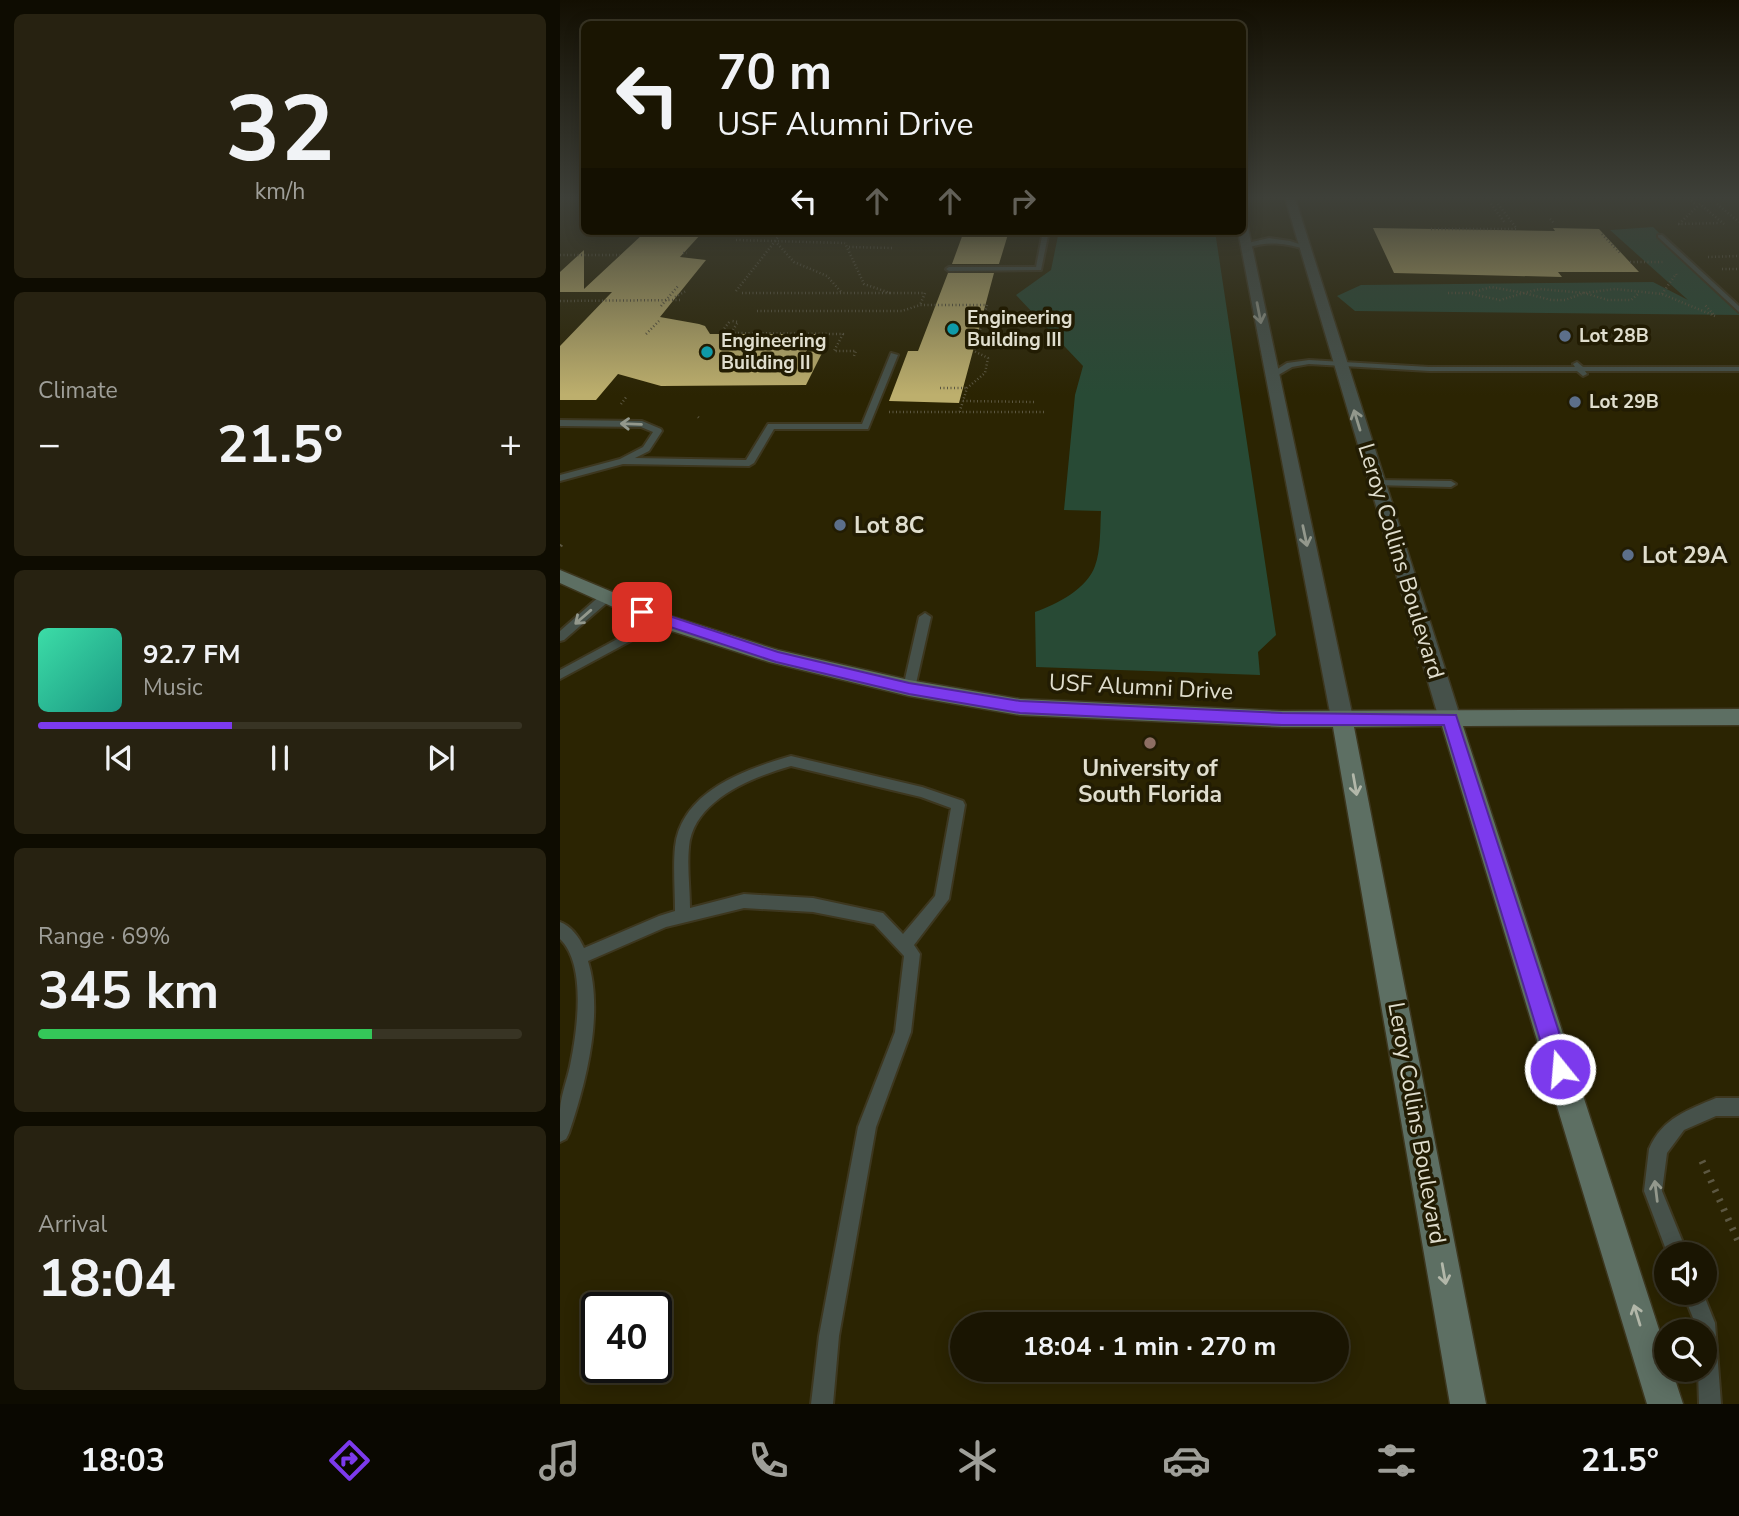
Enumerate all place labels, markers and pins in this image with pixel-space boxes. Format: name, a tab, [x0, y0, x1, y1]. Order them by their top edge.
place label: Engineering Building III	[967, 305, 1072, 353]
marker: Engineering Building III	[945, 321, 961, 337]
place label: Lot 28B	[1579, 323, 1649, 349]
place label: Engineering Building II	[721, 328, 826, 376]
marker: Lot 28B	[1557, 328, 1573, 344]
marker: Engineering Building II	[699, 344, 715, 360]
place label: Lot 29B	[1589, 389, 1659, 415]
marker: Lot 29B	[1567, 394, 1583, 410]
place label: Lot 8C	[854, 510, 924, 541]
marker: Lot 8C	[832, 517, 848, 533]
place label: Lot 29A	[1642, 540, 1729, 571]
marker: Lot 29A	[1620, 547, 1636, 563]
pin	[612, 582, 672, 642]
marker: University of South Florida	[1142, 735, 1158, 751]
place label: University of South Florida	[1078, 753, 1222, 810]

